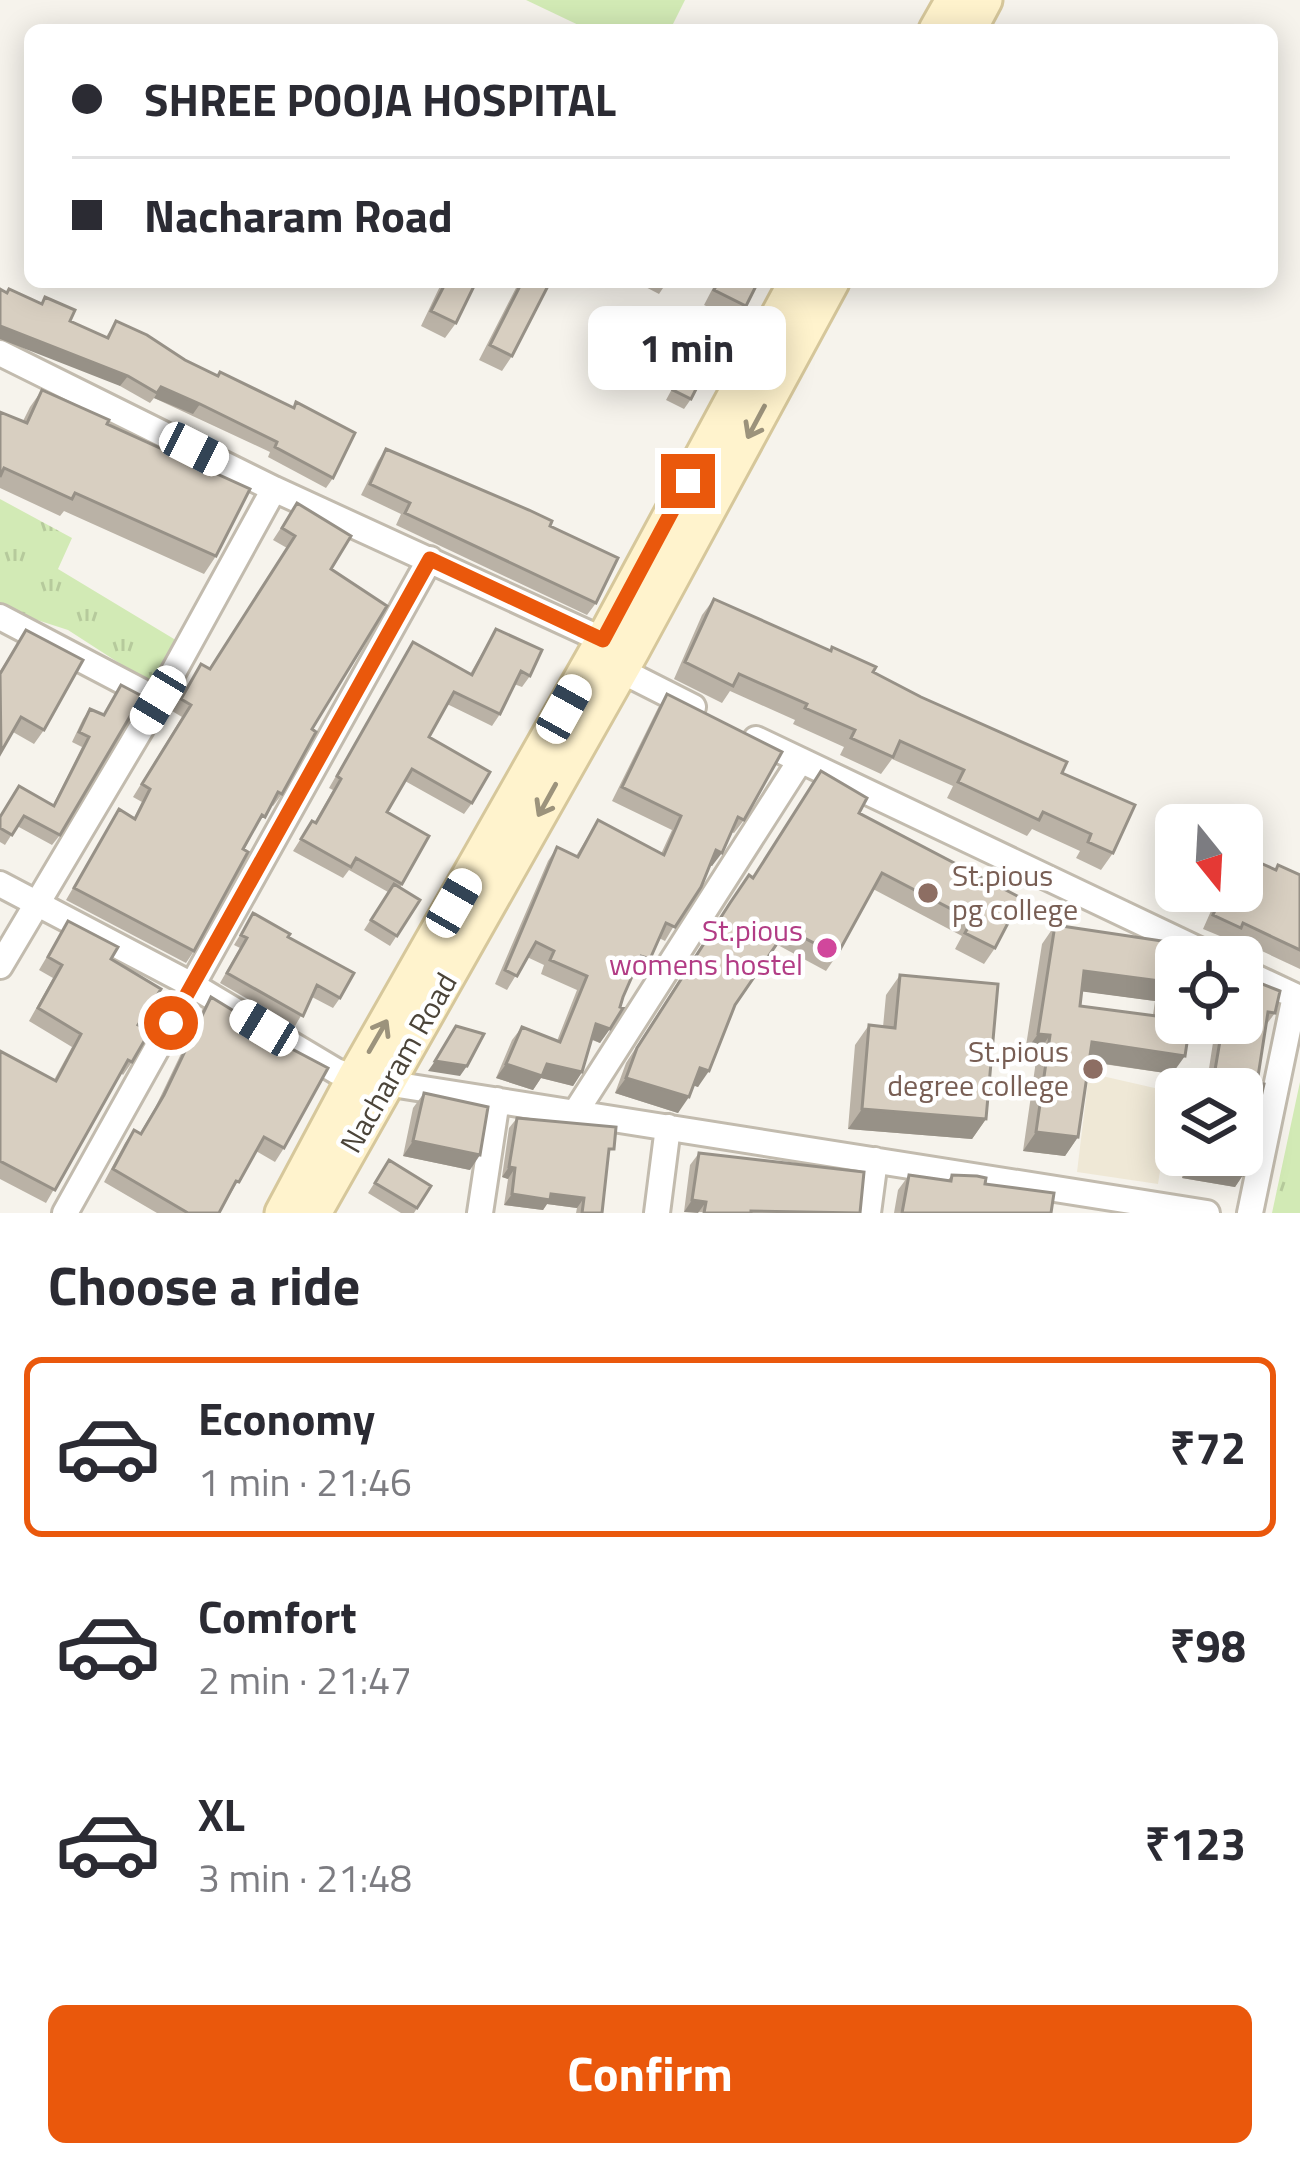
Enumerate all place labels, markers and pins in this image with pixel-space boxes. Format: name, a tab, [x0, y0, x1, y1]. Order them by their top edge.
place label: St.pious pg college	[952, 852, 1078, 932]
marker: St.pious pg college	[915, 880, 941, 906]
place label: St.pious womens hostel	[609, 907, 803, 987]
marker: St.pious womens hostel	[814, 935, 840, 961]
place label: St.pious degree college	[887, 1028, 1069, 1108]
marker: St.pious degree college	[1080, 1056, 1106, 1082]

